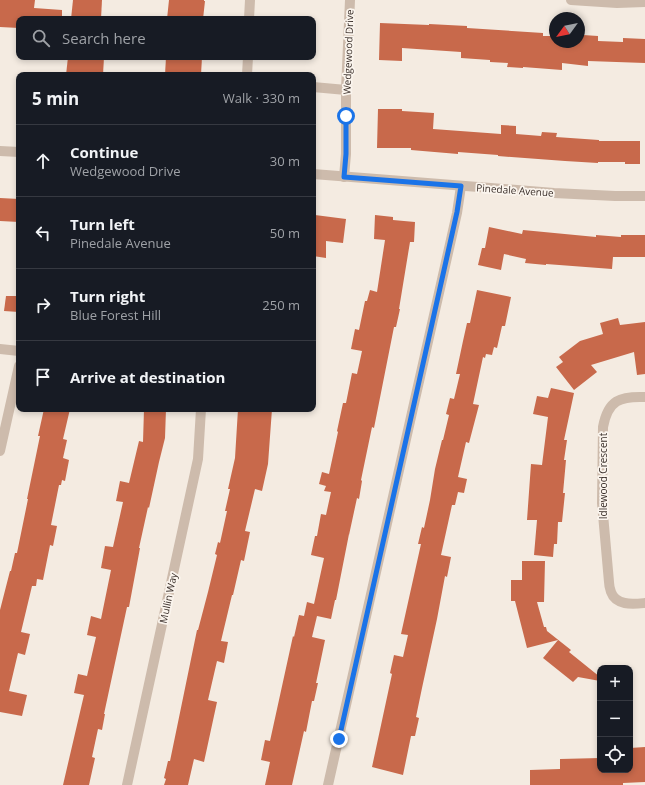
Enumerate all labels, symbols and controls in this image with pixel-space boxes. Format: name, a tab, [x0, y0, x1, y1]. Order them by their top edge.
street label: Wedgewood Drive	[340, 9, 356, 95]
north arrow	[549, 12, 585, 48]
search box	[16, 16, 316, 60]
icon: search	[30, 27, 52, 49]
text: Search here	[62, 28, 146, 48]
text: 5 min	[32, 87, 79, 110]
text: Walk · 330 m	[223, 89, 300, 107]
route start	[337, 107, 355, 125]
text: Continue	[70, 142, 138, 162]
icon: ahead	[32, 150, 54, 172]
text: 30 m	[270, 152, 300, 170]
text: Wedgewood Drive	[70, 162, 180, 180]
street label: Pinedale Avenue	[476, 180, 555, 200]
text: Turn left	[70, 214, 135, 234]
icon: left	[32, 222, 54, 244]
text: 50 m	[270, 224, 300, 242]
text: Pinedale Avenue	[70, 234, 171, 252]
text: Turn right	[70, 286, 145, 306]
icon: right	[32, 294, 54, 316]
text: 250 m	[262, 296, 300, 314]
text: Blue Forest Hill	[70, 306, 161, 324]
icon: arrive	[32, 366, 54, 388]
text: Arrive at destination	[70, 367, 225, 387]
street label: Idlewood Crescent	[596, 432, 610, 519]
street label: Mullin Way	[156, 571, 180, 625]
map controls	[597, 665, 633, 773]
button: +	[597, 665, 633, 701]
button: −	[597, 701, 633, 737]
route end	[330, 730, 348, 748]
button: locate	[597, 737, 633, 773]

